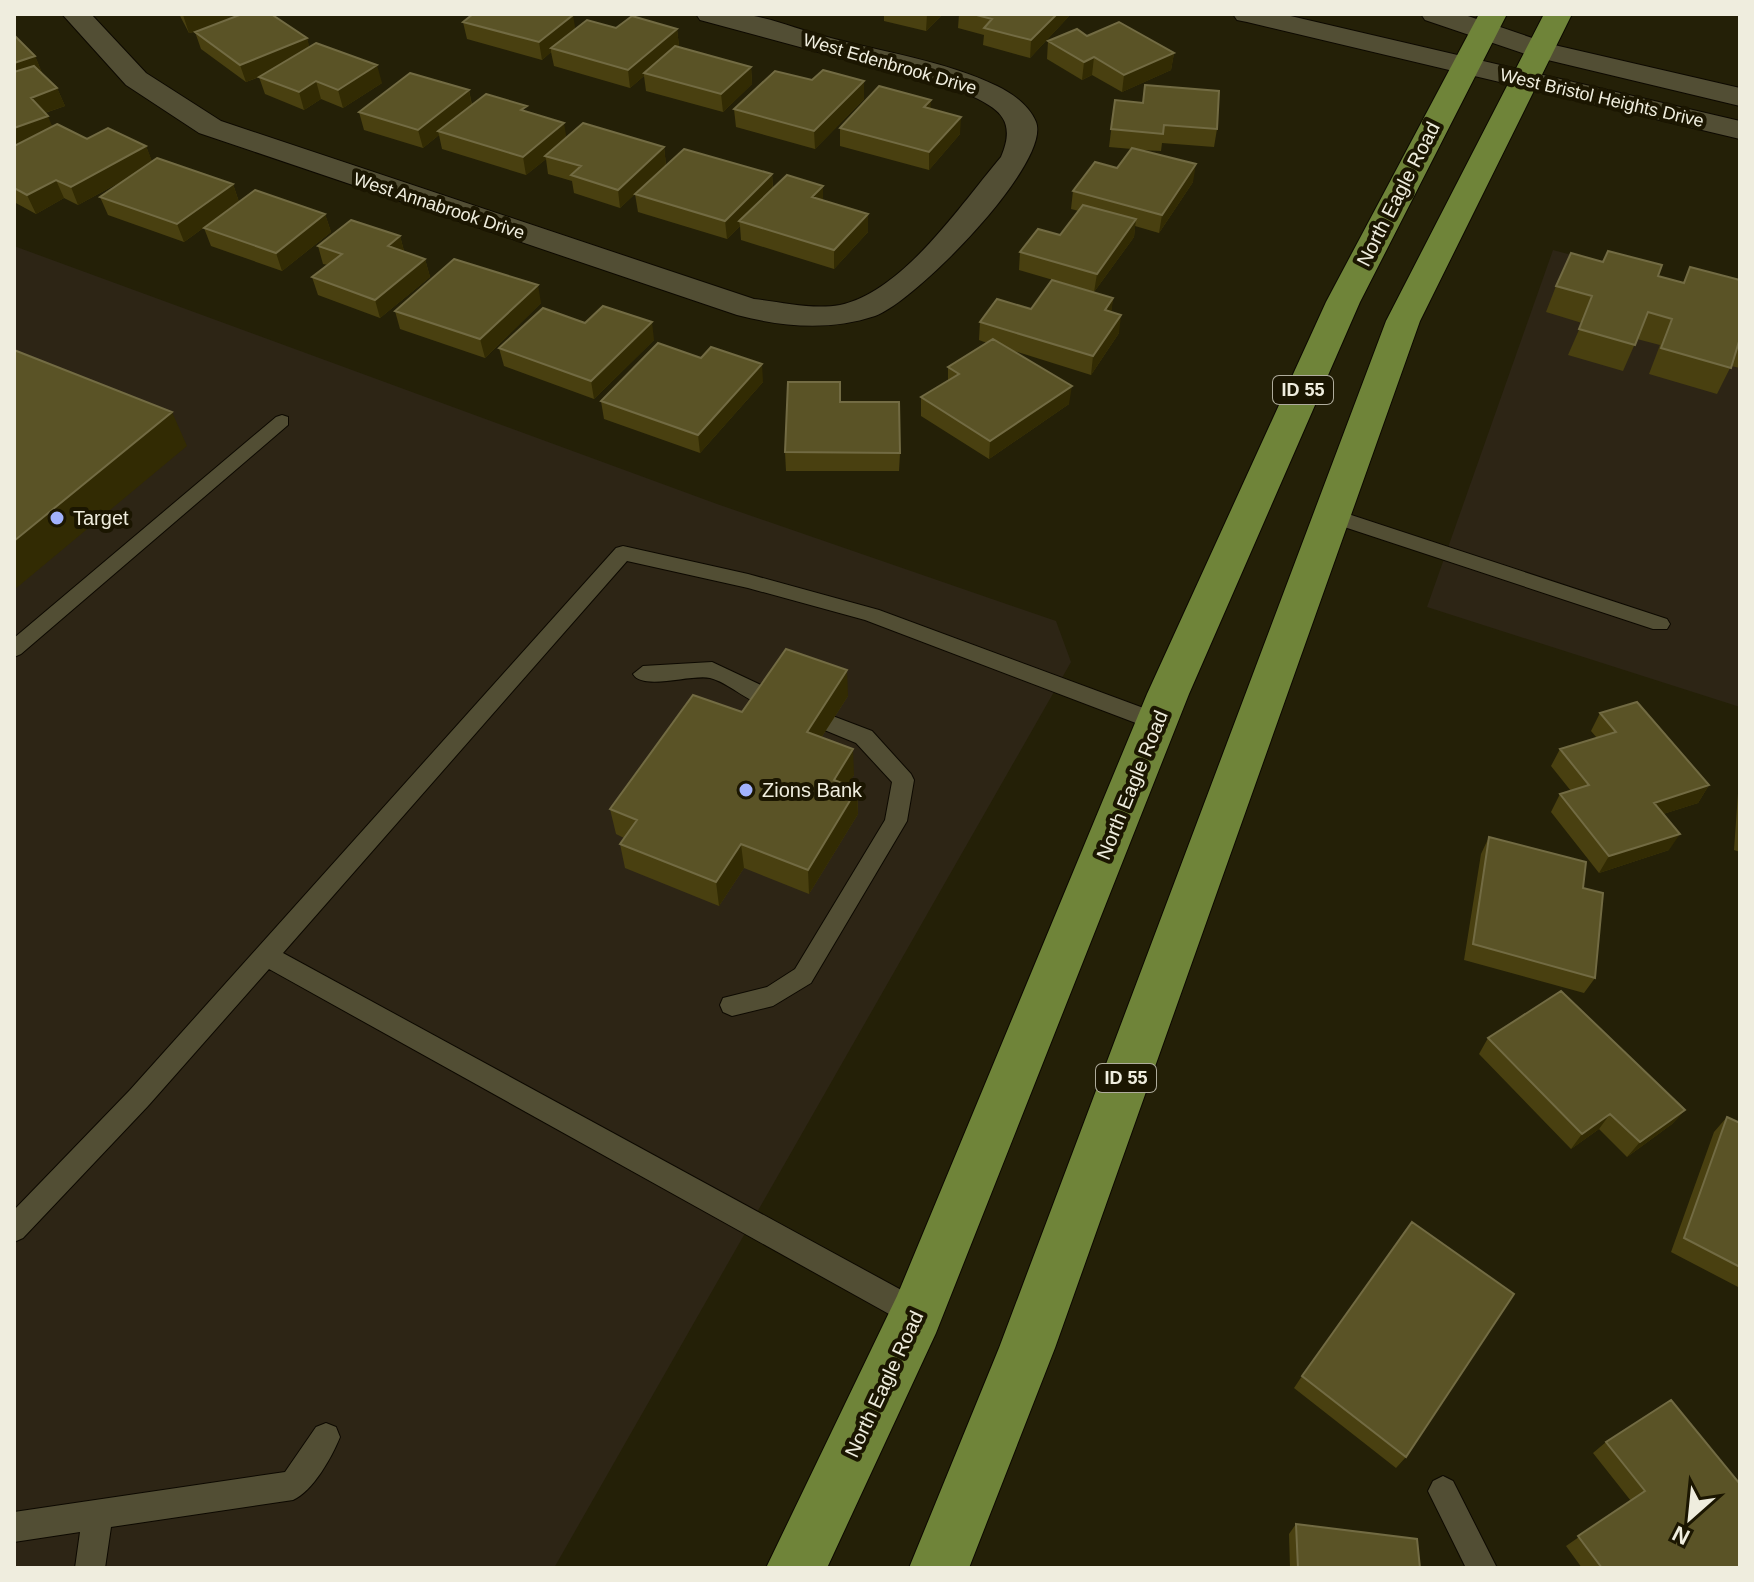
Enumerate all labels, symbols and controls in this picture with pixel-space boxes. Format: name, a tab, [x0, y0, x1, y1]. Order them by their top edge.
street label: West Edenbrook Drive	[801, 30, 979, 98]
street label: West Bristol Heights Drive	[1498, 65, 1706, 131]
street label: North Eagle Road	[1352, 118, 1444, 270]
street label: West Annabrook Drive	[351, 169, 527, 243]
road number: ID 55	[1273, 376, 1333, 404]
place label: Target	[73, 507, 129, 529]
marker: Target	[48, 509, 66, 527]
street label: North Eagle Road	[1092, 707, 1172, 863]
place label: Zions Bank	[762, 779, 863, 801]
marker: Zions Bank	[737, 781, 755, 799]
road number: ID 55	[1096, 1064, 1156, 1092]
street label: North Eagle Road	[840, 1307, 928, 1461]
north arrow	[1650, 1478, 1730, 1558]
text: N	[1668, 1521, 1694, 1550]

